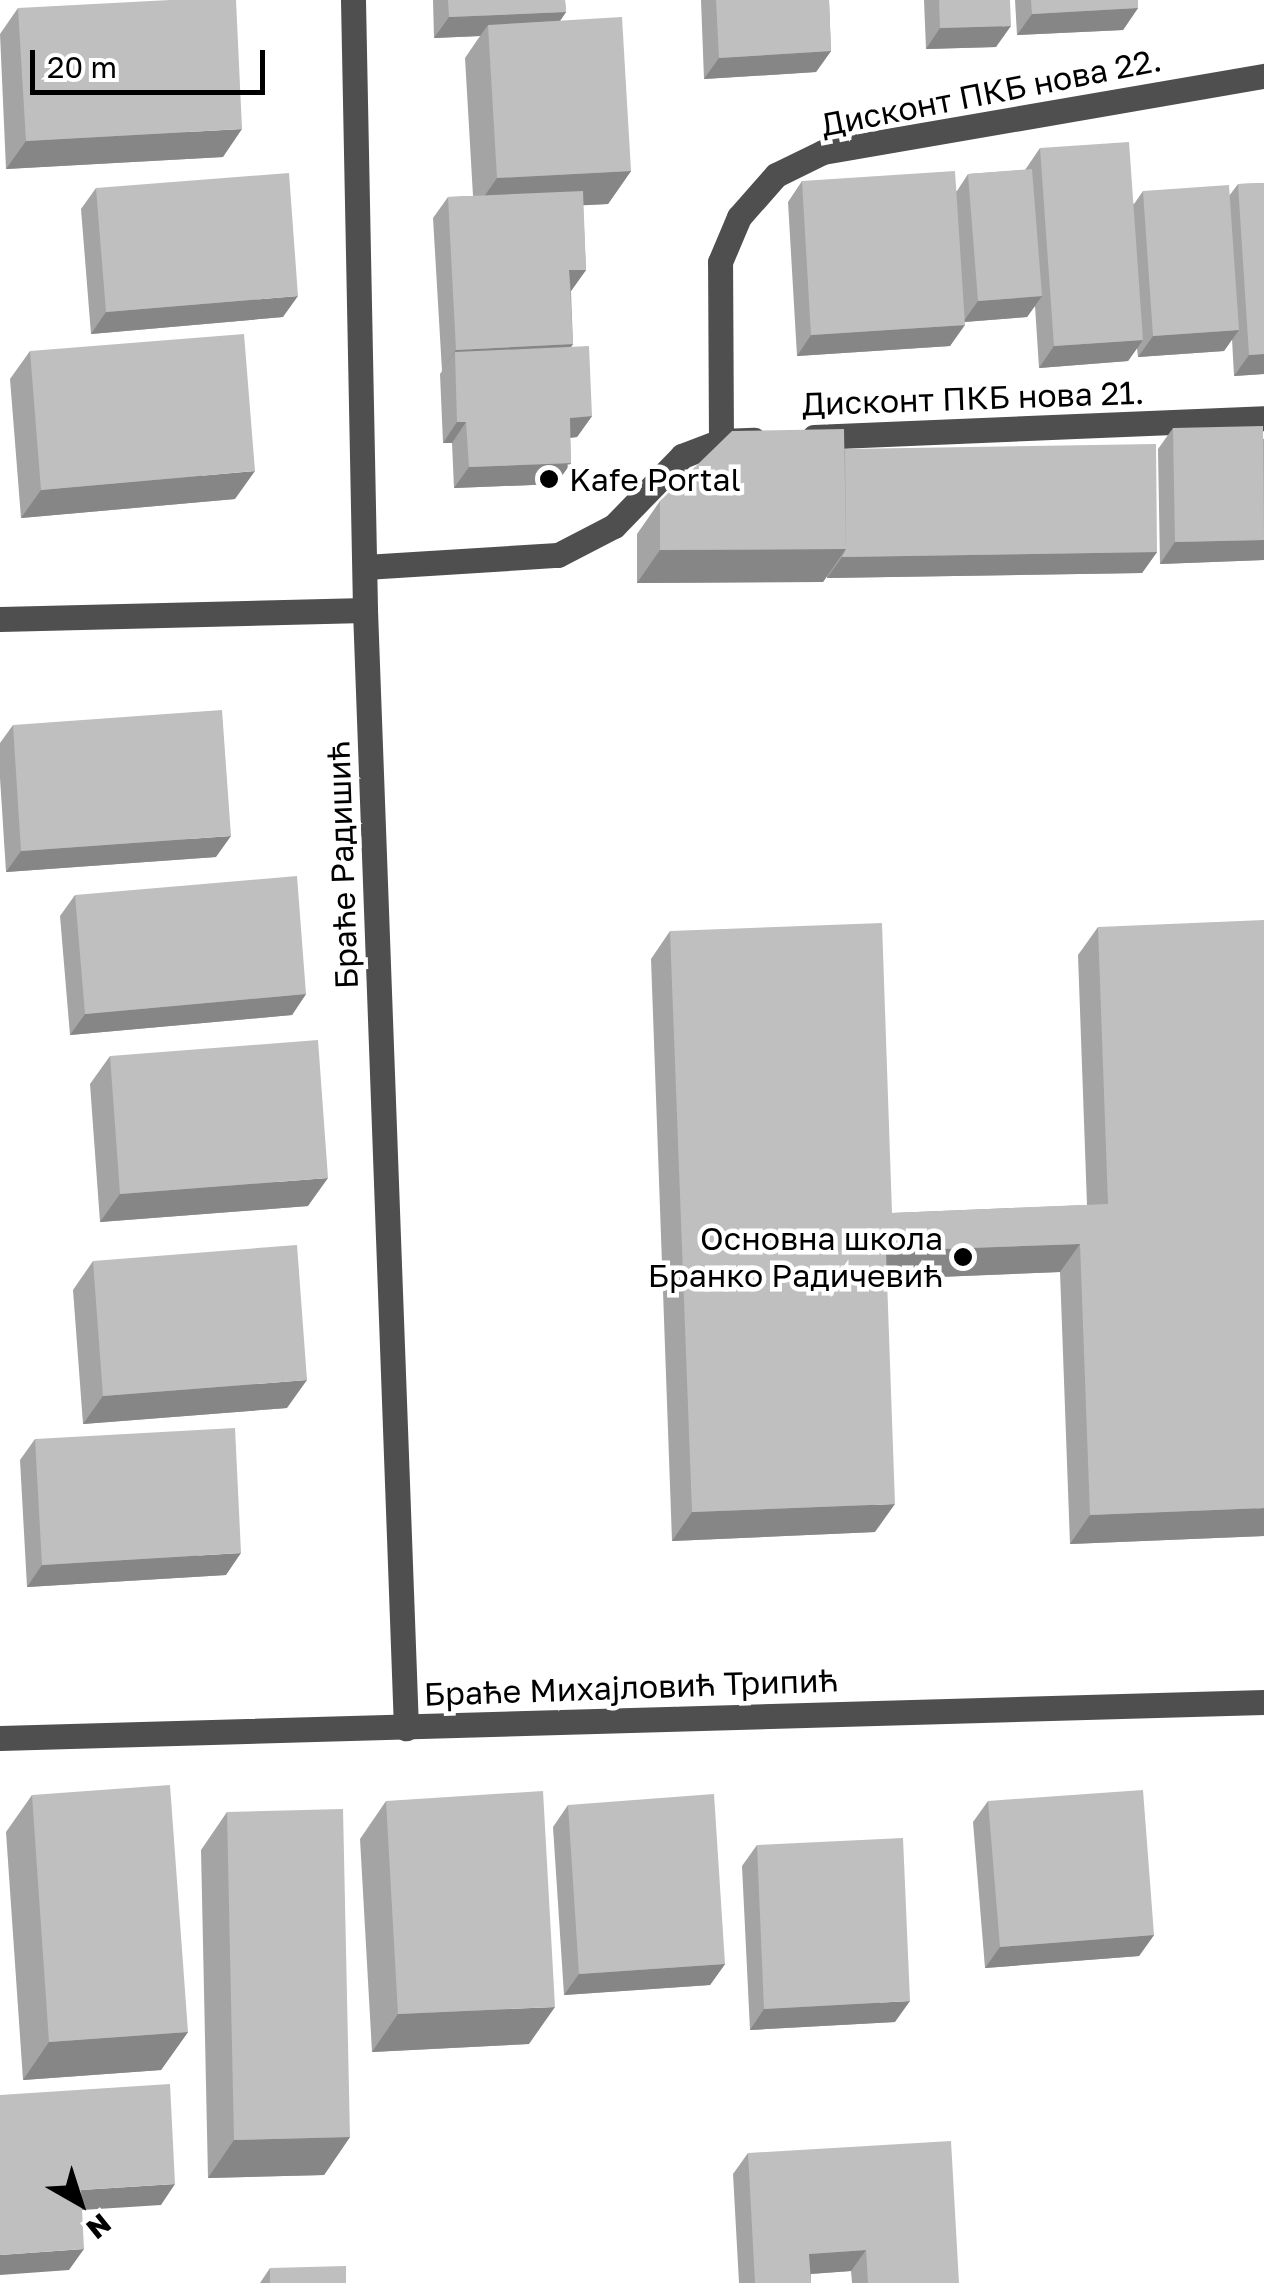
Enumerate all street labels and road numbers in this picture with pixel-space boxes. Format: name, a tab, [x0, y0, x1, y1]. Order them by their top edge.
street label: Дисконт ПКБ нова 22.	[818, 40, 1164, 144]
street label: Дисконт ПКБ нова 21.	[801, 373, 1145, 423]
street label: Браће Радишић	[318, 740, 366, 990]
street label: Браће Михајловић Трипић	[423, 1661, 839, 1713]

